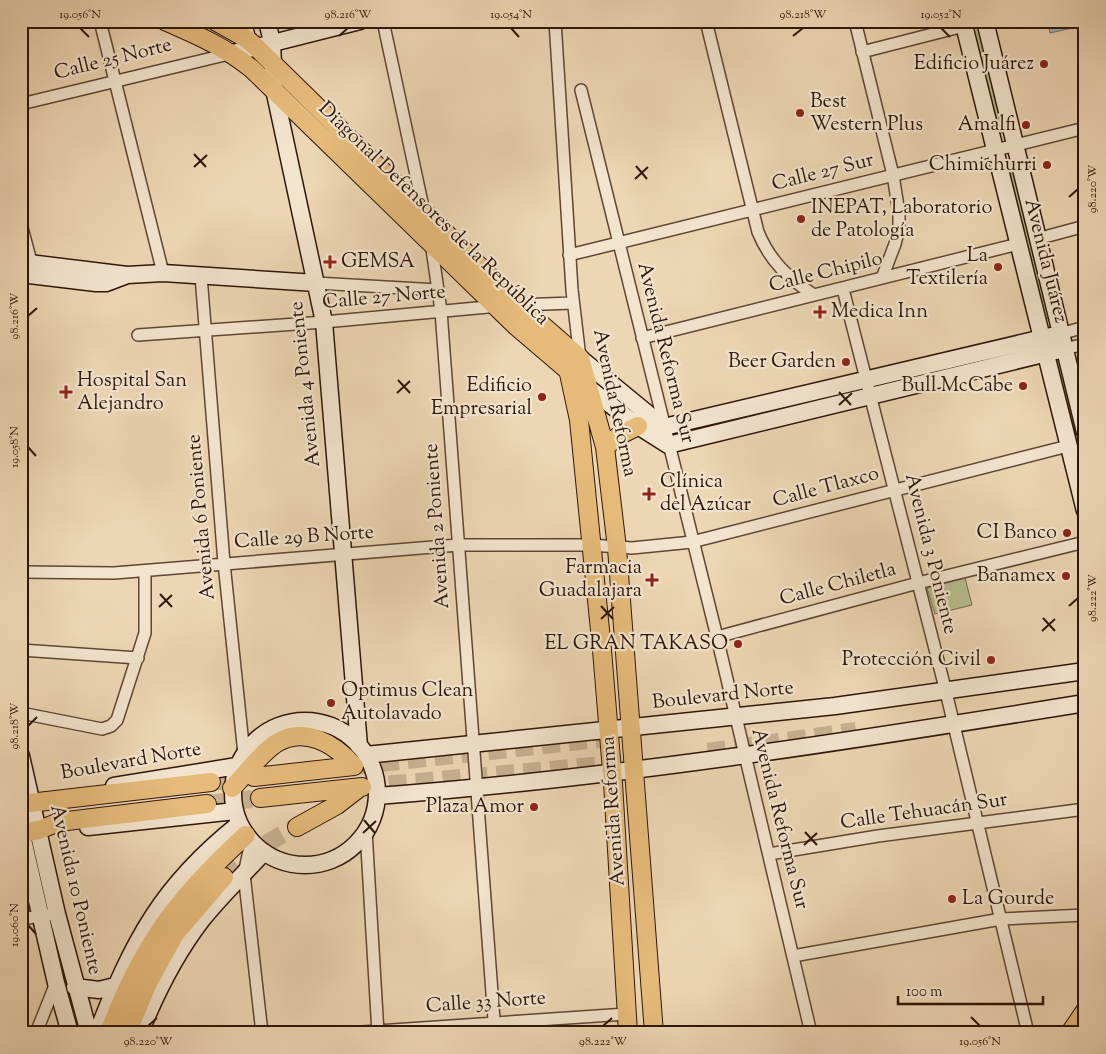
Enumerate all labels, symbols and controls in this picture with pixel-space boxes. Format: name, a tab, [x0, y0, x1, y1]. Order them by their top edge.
text: 19.056°N	[59, 6, 101, 24]
text: 98.216°W	[325, 6, 372, 24]
text: 19.054°N	[490, 6, 532, 24]
text: 98.218°W	[780, 6, 827, 24]
text: 19.052°N	[920, 6, 962, 24]
street label: Calle 25 Norte	[51, 31, 175, 89]
place label: Edificio Juárez	[914, 50, 1034, 79]
marker: Edificio Juárez	[1038, 58, 1050, 70]
place label: Best Western Plus	[810, 88, 923, 140]
street label: Diagonal Defensores de la República	[311, 95, 555, 333]
marker: Best Western Plus	[794, 107, 806, 119]
place label: Amalfi	[958, 111, 1016, 140]
marker: Amalfi	[1020, 119, 1032, 131]
street label: Calle 27 Sur	[769, 146, 878, 200]
place label: Chimichurri	[929, 151, 1037, 180]
marker: Chimichurri	[1041, 159, 1053, 171]
text: 98.220°W	[1084, 164, 1102, 213]
place label: INEPAT, Laboratorio de Patología	[811, 194, 992, 246]
street label: Avenida Juárez	[1016, 196, 1074, 326]
marker: INEPAT, Laboratorio de Patología	[795, 213, 807, 225]
place label: La Textilería	[906, 242, 988, 294]
street label: Calle Chipilo	[766, 245, 886, 301]
place label: GEMSA	[341, 248, 415, 277]
marker: GEMSA	[323, 255, 337, 269]
street label: Avenida Reforma Sur	[628, 259, 702, 447]
marker: La Textilería	[992, 261, 1004, 273]
street label: Calle 27 Norte	[321, 278, 447, 318]
text: 98.216°W	[6, 292, 24, 339]
place label: Medica Inn	[831, 298, 928, 327]
street label: Avenida 4 Poniente	[283, 300, 329, 468]
marker: Medica Inn	[813, 305, 827, 319]
street label: Avenida Reforma	[584, 326, 644, 480]
place label: Beer Garden	[728, 348, 836, 377]
marker: Beer Garden	[840, 356, 852, 368]
place label: Hospital San Alejandro	[77, 367, 187, 419]
place label: Edificio Empresarial	[431, 372, 532, 424]
place label: Bull McCabe	[901, 372, 1013, 401]
marker: Bull McCabe	[1017, 380, 1029, 392]
marker: Hospital San Alejandro	[59, 385, 73, 399]
marker: Edificio Empresarial	[536, 391, 548, 403]
text: 19.058°N	[6, 426, 24, 468]
street label: Avenida 6 Poniente	[180, 433, 224, 601]
street label: Avenida 2 Poniente	[418, 442, 458, 610]
street label: Calle Tlaxco	[769, 460, 883, 516]
place label: Clínica del Azúcar	[660, 468, 751, 520]
street label: Avenida 3 Poniente	[896, 471, 964, 637]
marker: Clínica del Azúcar	[642, 487, 656, 501]
street label: Calle 29 B Norte	[233, 519, 375, 557]
place label: CI Banco	[977, 519, 1057, 548]
marker: CI Banco	[1061, 527, 1073, 539]
place label: Farmacia Guadalajara	[539, 554, 642, 606]
street label: Calle Chiletla	[777, 556, 899, 614]
place label: Banamex	[977, 562, 1056, 591]
marker: Banamex	[1060, 570, 1072, 582]
text: 98.222°W	[1084, 573, 1102, 622]
marker: Farmacia Guadalajara	[646, 574, 658, 586]
place label: EL GRAN TAKASO	[544, 630, 728, 659]
marker: EL GRAN TAKASO	[732, 638, 744, 650]
place label: Protección Civil	[842, 646, 981, 675]
marker: Protección Civil	[985, 654, 997, 666]
street label: Boulevard Norte	[651, 674, 795, 718]
place label: Optimus Clean Autolavado	[341, 677, 474, 729]
marker: Optimus Clean Autolavado	[325, 697, 337, 709]
text: 98.218°W	[6, 702, 24, 749]
street label: Avenida Reforma Sur	[742, 725, 816, 913]
street label: Boulevard Norte	[58, 735, 204, 789]
street label: Avenida Reforma	[594, 735, 634, 887]
street label: Calle Tehuacán Sur	[839, 786, 1010, 838]
place label: Plaza Amor	[426, 793, 524, 822]
marker: Plaza Amor	[528, 801, 540, 813]
street label: Avenida 10 Poniente	[41, 802, 109, 978]
place label: La Gourde	[962, 885, 1054, 914]
marker: La Gourde	[946, 893, 958, 905]
text: 19.060°N	[6, 903, 24, 947]
scale bar	[898, 974, 1044, 1006]
text: 100 m	[906, 982, 943, 1003]
street label: Calle 33 Norte	[425, 984, 547, 1022]
text: 98.220°W	[124, 1033, 173, 1051]
text: 98.222°W	[579, 1033, 628, 1051]
text: 19.056°N	[959, 1033, 1001, 1051]

